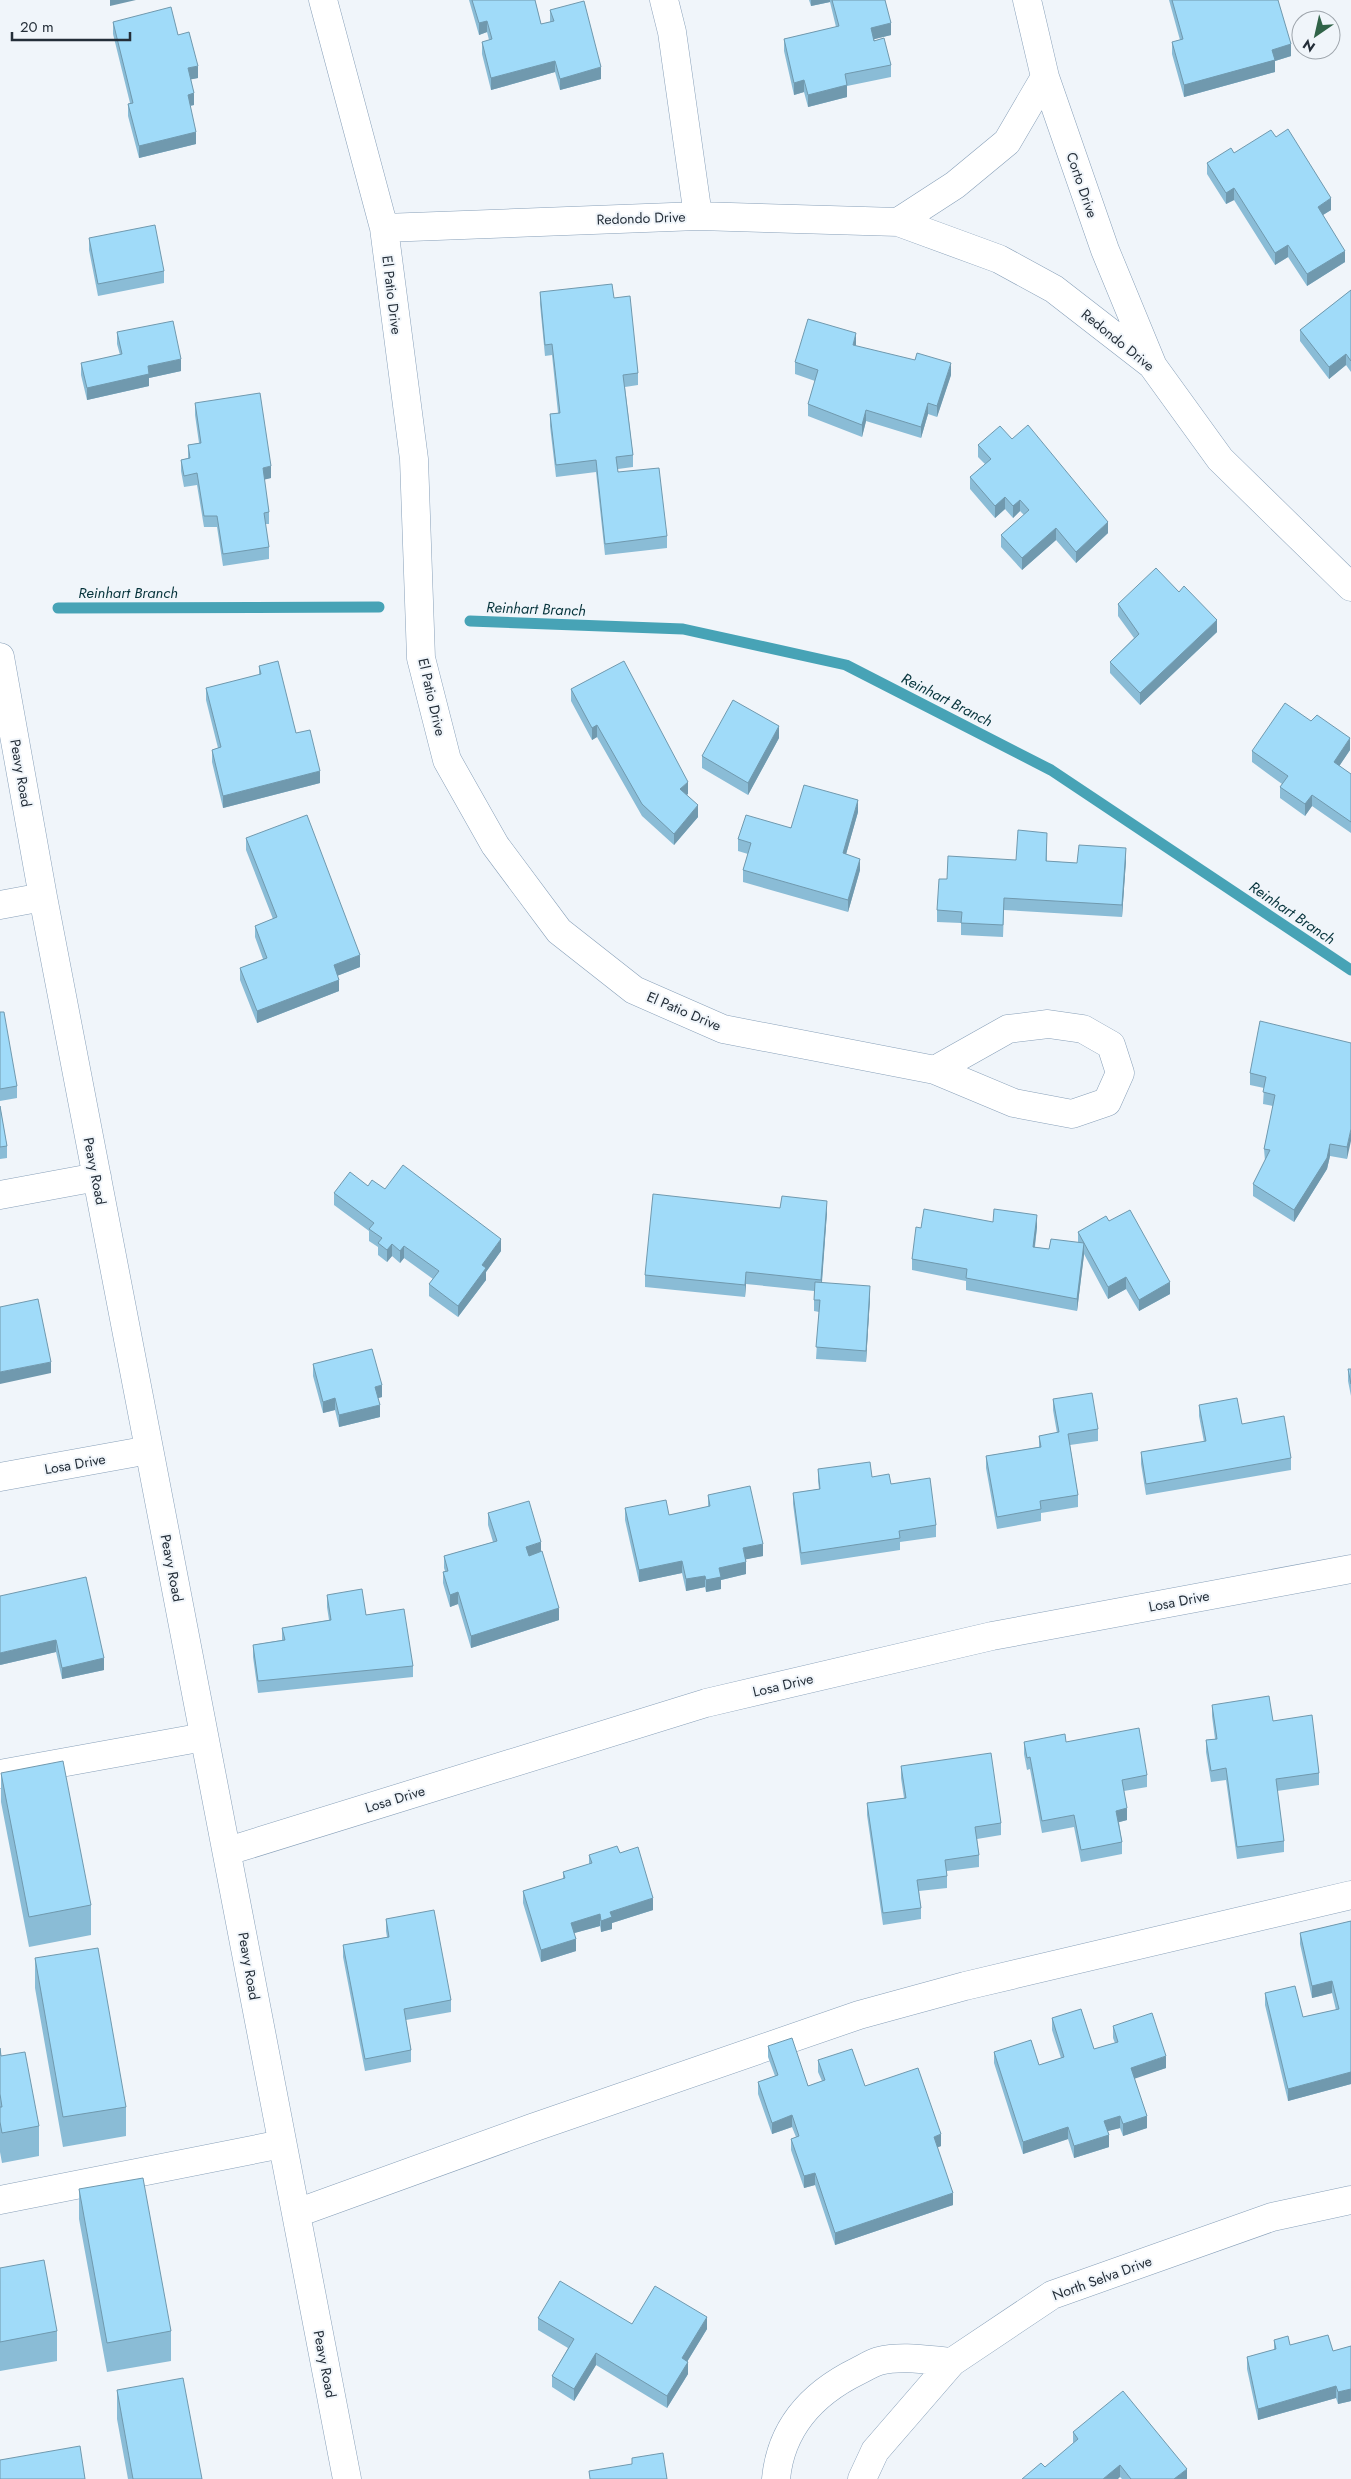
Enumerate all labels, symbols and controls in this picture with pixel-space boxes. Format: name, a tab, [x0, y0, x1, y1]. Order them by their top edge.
scale bar	[12, 10, 130, 42]
north arrow	[1291, 10, 1341, 60]
text: 20 m	[20, 16, 54, 38]
text: N	[1299, 34, 1319, 57]
street label: Corto Drive	[1061, 149, 1103, 221]
street label: Redondo Drive	[596, 206, 686, 230]
street label: El Patio Drive	[377, 255, 407, 335]
street label: Redondo Drive	[1077, 304, 1159, 376]
water label: Reinhart Branch	[78, 582, 178, 604]
water label: Reinhart Branch	[486, 596, 586, 622]
street label: El Patio Drive	[413, 656, 451, 738]
water label: Reinhart Branch	[898, 668, 996, 732]
street label: Peavy Road	[5, 738, 37, 808]
water label: Reinhart Branch	[1245, 876, 1339, 950]
street label: El Patio Drive	[644, 986, 724, 1036]
street label: Peavy Road	[79, 1136, 111, 1206]
street label: Losa Drive	[43, 1449, 107, 1479]
street label: Peavy Road	[156, 1533, 188, 1603]
street label: Losa Drive	[1147, 1585, 1211, 1617]
street label: Losa Drive	[751, 1668, 815, 1702]
street label: Losa Drive	[363, 1780, 427, 1818]
street label: Peavy Road	[233, 1931, 265, 2001]
street label: North Selva Drive	[1049, 2251, 1155, 2305]
street label: Peavy Road	[309, 2329, 341, 2399]

